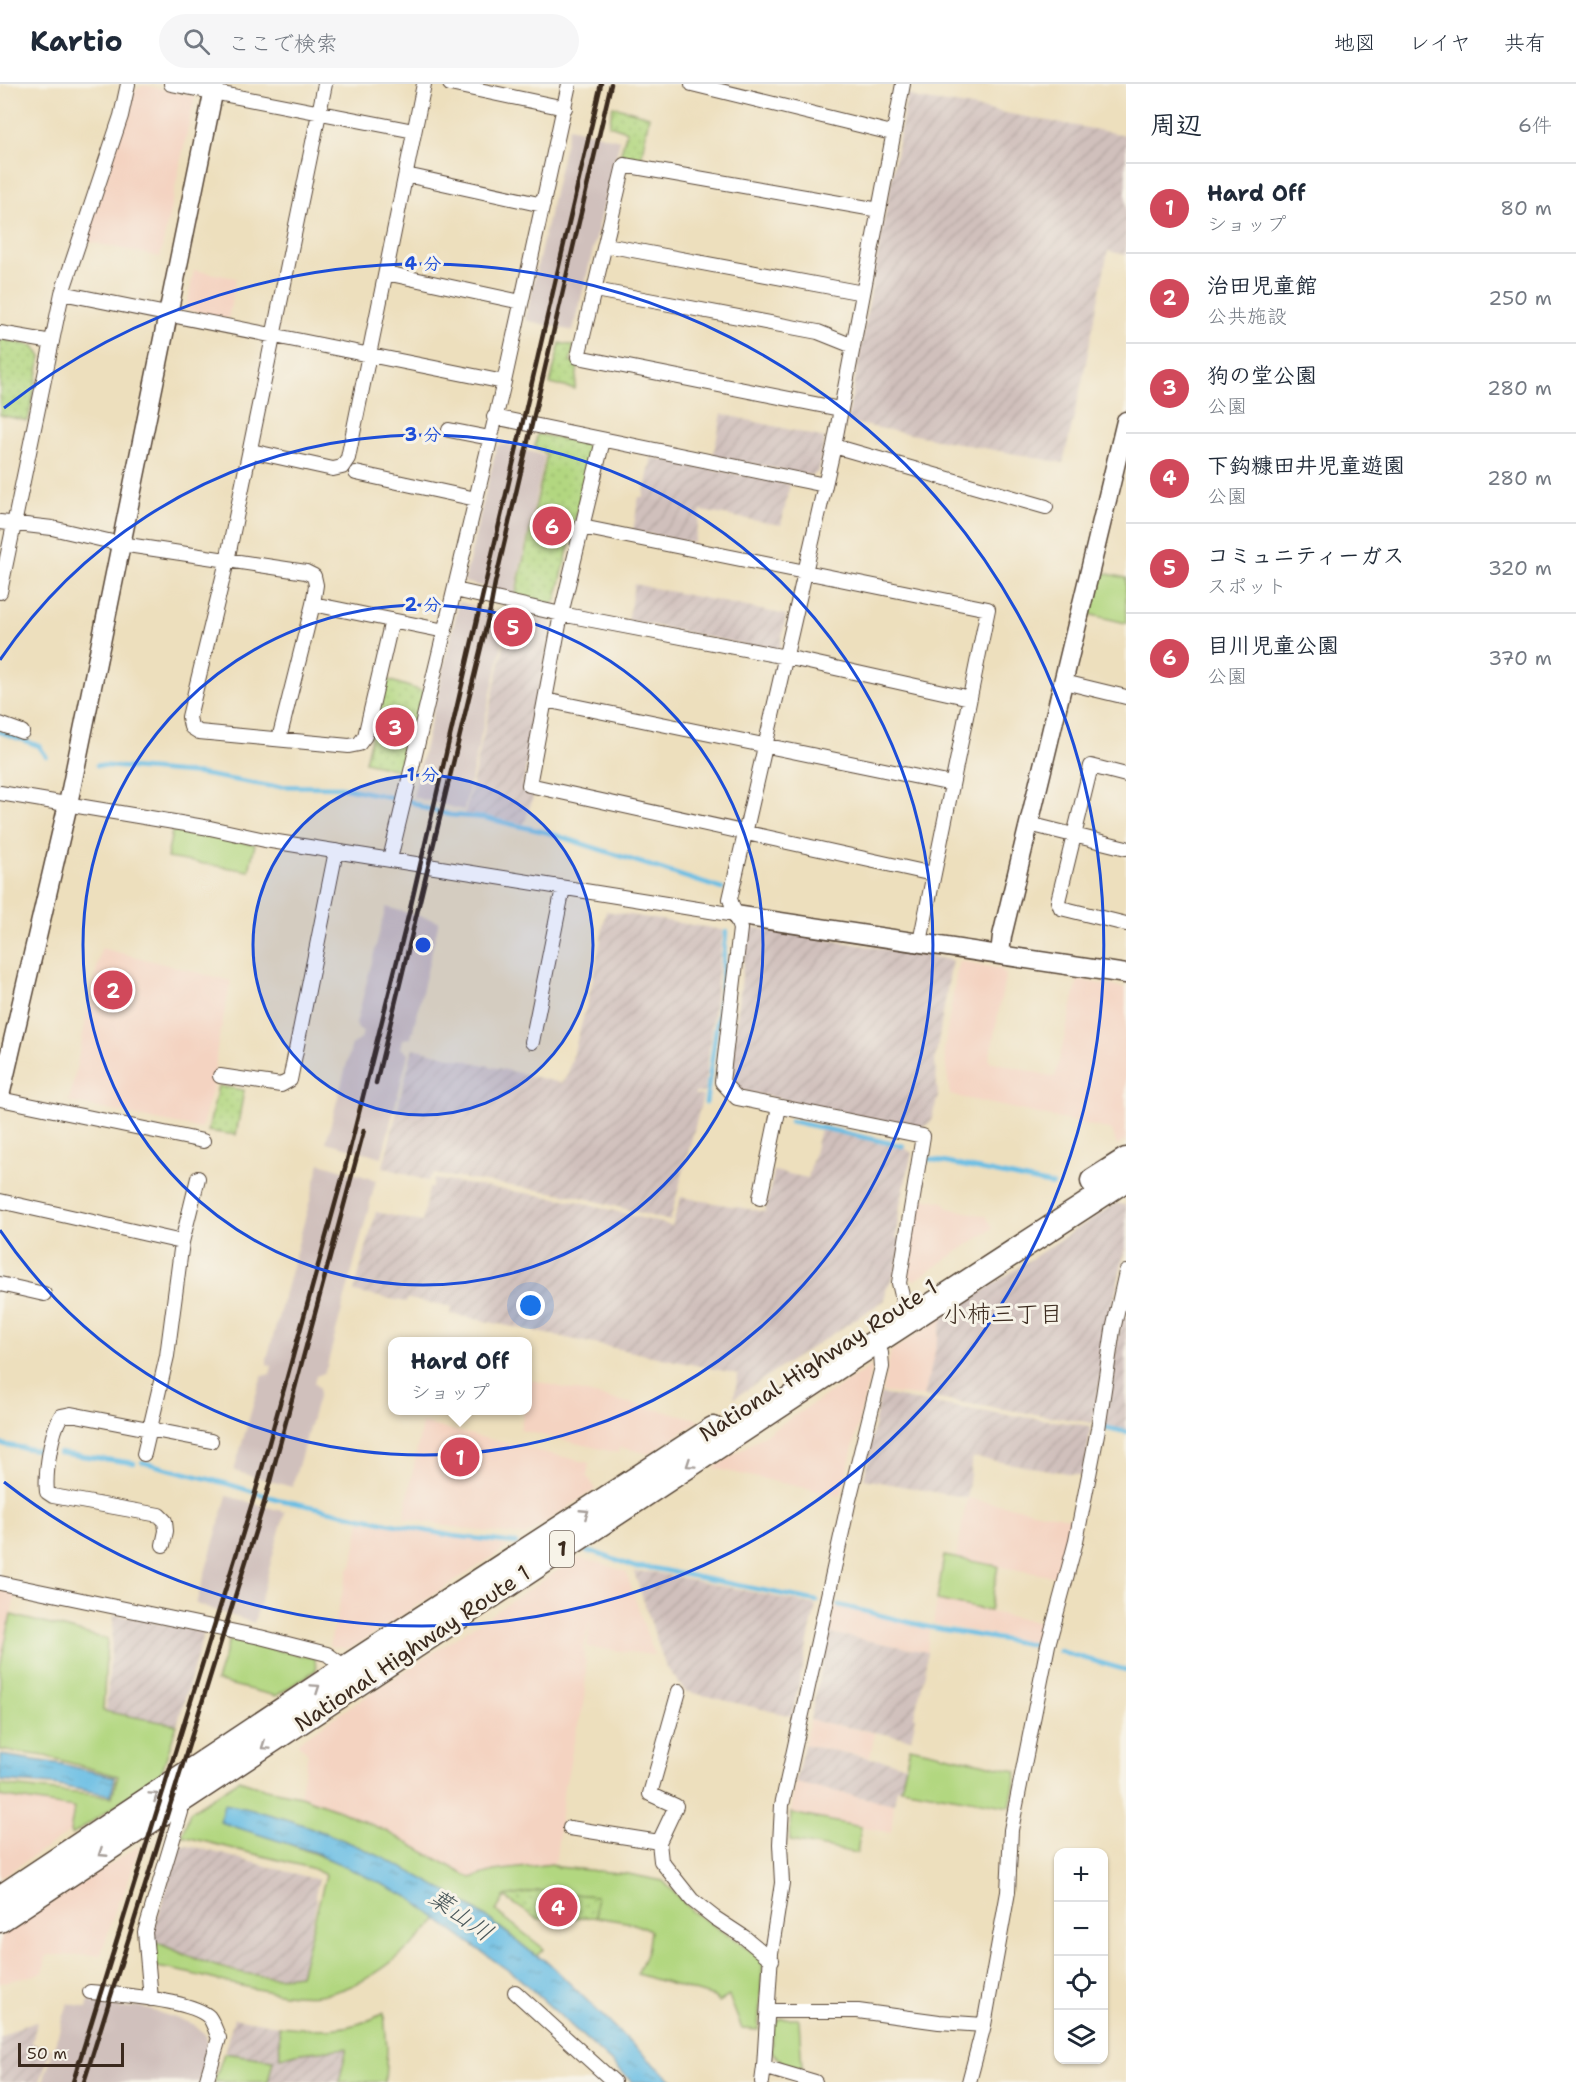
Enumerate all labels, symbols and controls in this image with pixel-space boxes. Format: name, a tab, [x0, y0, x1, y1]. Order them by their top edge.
search box	[159, 14, 579, 68]
text: Kartio	[30, 22, 123, 60]
icon: search	[180, 25, 213, 58]
text: ここで検索	[228, 29, 338, 58]
text: 地図	[1334, 29, 1376, 57]
text: レイヤ	[1409, 29, 1471, 57]
text: 共有	[1504, 29, 1546, 57]
text: 周辺	[1150, 107, 1202, 142]
text: 6件	[1518, 112, 1552, 138]
text: Hard Off	[1207, 179, 1306, 208]
text: 1	[1165, 195, 1174, 221]
text: 80 m	[1500, 195, 1552, 221]
text: ショップ	[1207, 211, 1286, 237]
text: 4 分	[405, 252, 441, 276]
text: 治田児童館	[1207, 271, 1317, 300]
text: 2	[1163, 285, 1177, 311]
text: 250 m	[1488, 285, 1552, 311]
text: 公共施設	[1207, 303, 1287, 329]
text: 狗の堂公園	[1207, 361, 1317, 390]
text: 3	[1163, 375, 1177, 401]
text: 280 m	[1487, 375, 1552, 401]
text: 公園	[1207, 393, 1247, 419]
text: 3 分	[405, 423, 441, 447]
text: 下鈎糠田井児童遊園	[1207, 451, 1405, 480]
text: 4	[1163, 465, 1177, 491]
text: 280 m	[1487, 465, 1552, 491]
text: 公園	[1207, 483, 1247, 509]
pin: 6	[532, 504, 572, 548]
text: コミュニティーガス	[1207, 541, 1405, 570]
text: 5	[1163, 555, 1176, 581]
text: 320 m	[1488, 555, 1552, 581]
text: スポット	[1207, 573, 1287, 599]
text: 2 分	[405, 593, 441, 617]
pin: 5	[494, 604, 532, 650]
text: 目川児童公園	[1207, 631, 1339, 660]
text: 6	[1163, 645, 1177, 671]
text: 370 m	[1488, 645, 1552, 671]
text: 公園	[1207, 663, 1247, 689]
pin: 3	[376, 704, 414, 750]
text: 1 分	[407, 763, 439, 787]
centre of rings	[413, 935, 433, 955]
pin: 2	[94, 968, 132, 1012]
street label: National Highway Route 1	[694, 1272, 943, 1448]
your location	[516, 1291, 545, 1320]
district label: 小柿三丁目	[943, 1298, 1063, 1330]
popup	[388, 1337, 532, 1415]
text: Hard Off	[411, 1347, 509, 1376]
text: ショップ	[411, 1379, 490, 1405]
pin: 1	[440, 1434, 480, 1480]
one-way arrow	[686, 1457, 697, 1468]
one-way arrow	[579, 1508, 589, 1520]
road number: 1	[550, 1531, 574, 1567]
street label: National Highway Route 1	[289, 1558, 536, 1738]
one-way arrow	[310, 1684, 321, 1695]
one-way arrow	[261, 1739, 272, 1750]
one-way arrow	[147, 1792, 158, 1803]
one-way arrow	[98, 1846, 109, 1857]
map controls	[1054, 1848, 1108, 2064]
button: +	[1054, 1848, 1108, 1902]
water label: 葉山川	[422, 1881, 500, 1949]
pin: 4	[538, 1884, 578, 1930]
button: −	[1054, 1902, 1108, 1956]
button: locate	[1054, 1956, 1108, 2010]
button: layers	[1054, 2010, 1108, 2064]
scale bar	[18, 2040, 124, 2068]
text: 50 m	[27, 2043, 67, 2064]

